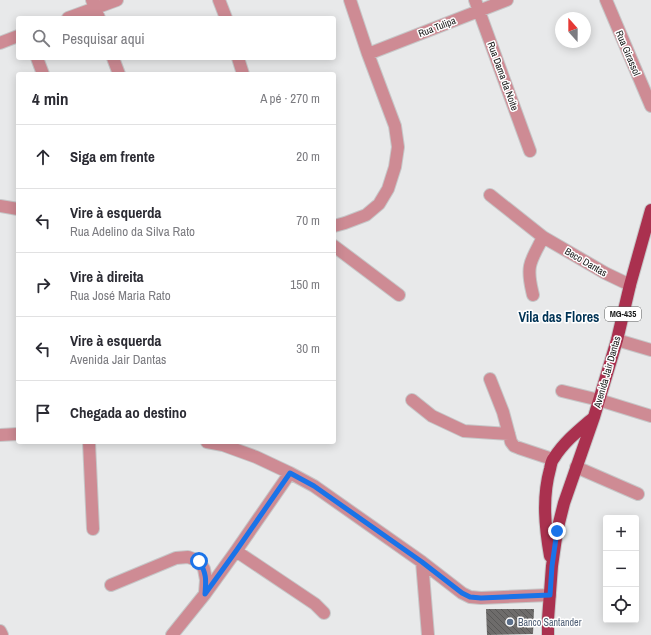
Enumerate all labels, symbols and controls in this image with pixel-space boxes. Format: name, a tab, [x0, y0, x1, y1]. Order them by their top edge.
north arrow	[555, 12, 591, 48]
street label: Rua Tulipa	[416, 14, 458, 40]
search box	[16, 16, 336, 60]
icon: search	[30, 27, 52, 49]
text: Pesquisar aqui	[62, 28, 145, 49]
street label: Rua Girassol	[613, 28, 643, 78]
street label: Rua Dama da Noite	[484, 40, 522, 113]
text: 4 min	[32, 87, 68, 110]
text: A pé · 270 m	[260, 90, 320, 107]
icon: ahead	[32, 146, 54, 168]
text: Siga em frente	[70, 146, 155, 167]
text: 20 m	[296, 148, 320, 165]
text: Vire à esquerda	[70, 202, 161, 223]
icon: left	[32, 210, 54, 232]
text: 70 m	[296, 212, 320, 229]
text: Rua Adelino da Silva Rato	[70, 223, 195, 240]
street label: Beco Dantas	[562, 245, 610, 279]
text: Vire à direita	[70, 266, 144, 287]
icon: right	[32, 274, 54, 296]
text: 150 m	[290, 276, 320, 293]
text: Rua José Maria Rato	[70, 287, 171, 304]
road number: MG-435	[605, 307, 641, 321]
district label: Vila das Flores	[519, 308, 599, 326]
text: Vire à esquerda	[70, 330, 161, 351]
street label: Avenida Jair Dantas	[590, 335, 623, 410]
icon: left	[32, 338, 54, 360]
text: 30 m	[296, 340, 320, 357]
text: Avenida Jair Dantas	[70, 351, 166, 368]
icon: arrive	[32, 402, 54, 424]
text: Chegada ao destino	[70, 402, 187, 423]
map controls	[603, 515, 639, 623]
button: +	[603, 515, 639, 551]
route end	[548, 522, 566, 540]
button: −	[603, 551, 639, 587]
route start	[190, 552, 208, 570]
button: locate	[603, 587, 639, 623]
place label: Banco Santander	[518, 616, 582, 629]
marker: Banco Santander	[505, 617, 515, 627]

